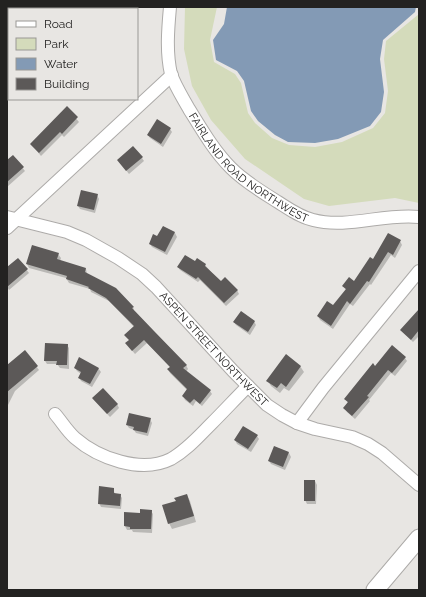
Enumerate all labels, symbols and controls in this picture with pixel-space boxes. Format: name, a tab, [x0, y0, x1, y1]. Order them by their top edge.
legend	[8, 8, 138, 100]
text: Road	[44, 17, 73, 31]
text: Park	[44, 37, 69, 51]
text: Water	[44, 57, 78, 71]
text: Building	[44, 77, 90, 91]
street label: FAIRLAND ROAD NORTHWEST	[186, 110, 311, 225]
street label: ASPEN STREET NORTHWEST	[157, 289, 271, 409]

